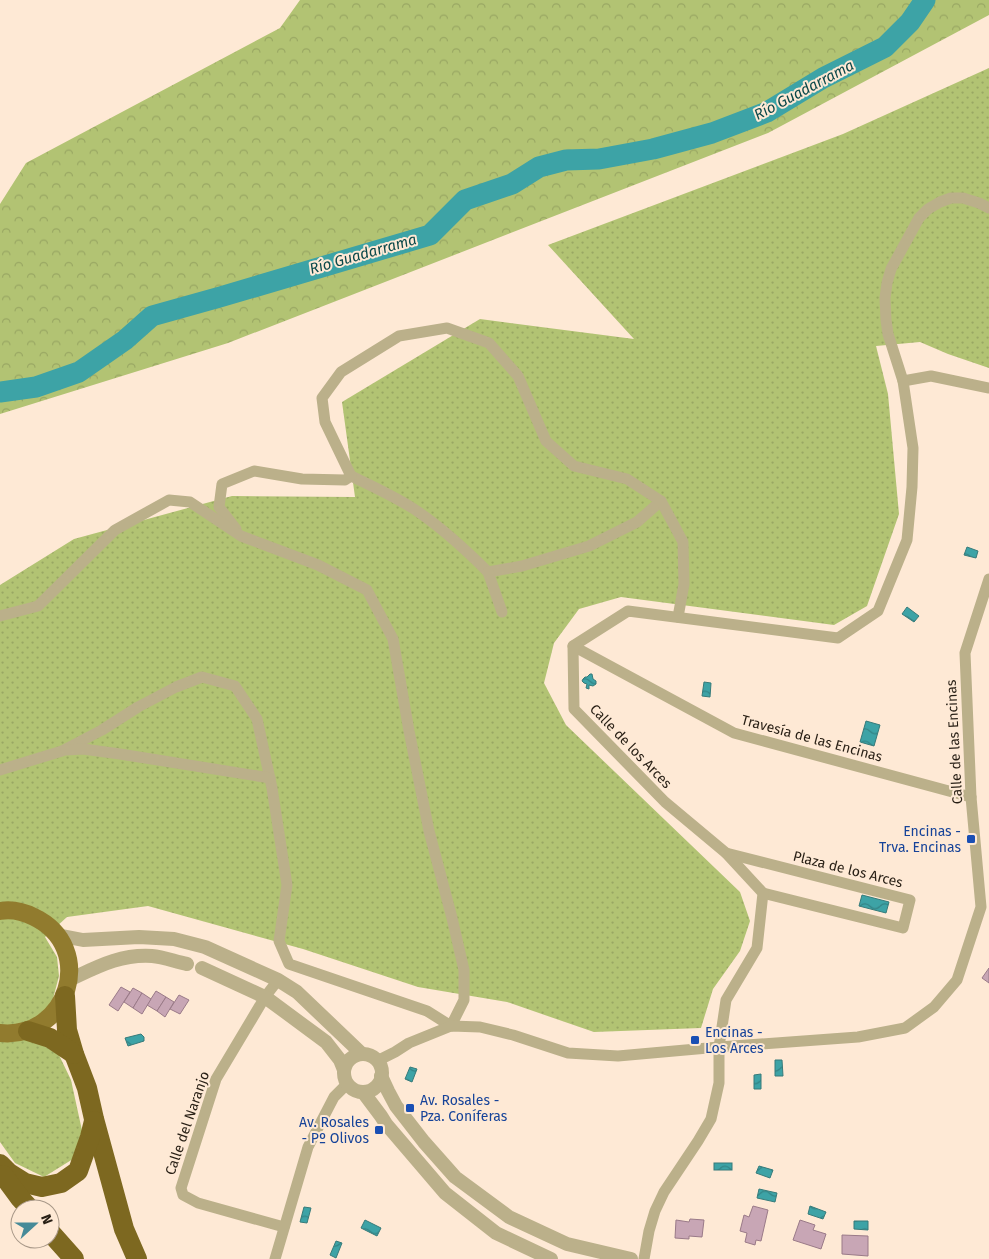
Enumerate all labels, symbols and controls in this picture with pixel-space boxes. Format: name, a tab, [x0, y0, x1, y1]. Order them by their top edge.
water label: Río Guadarrama	[751, 56, 857, 124]
water label: Río Guadarrama	[307, 230, 419, 278]
street label: Calle de las Encinas	[943, 679, 966, 805]
street label: Calle de los Arces	[586, 701, 675, 792]
street label: Travesía de las Encinas	[739, 711, 885, 766]
place label: Encinas - Trva. Encinas	[879, 823, 961, 856]
marker: Encinas - Trva. Encinas	[965, 833, 977, 845]
street label: Plaza de los Arces	[791, 848, 905, 891]
place label: Encinas - Los Arces	[705, 1024, 764, 1057]
marker: Encinas - Los Arces	[689, 1034, 701, 1046]
street label: Calle del Naranjo	[162, 1069, 213, 1177]
place label: Av. Rosales - Pza. Coníferas	[420, 1092, 508, 1125]
marker: Av. Rosales - Pza. Coníferas	[404, 1102, 416, 1114]
place label: Av. Rosales - Pº Olivos	[299, 1114, 369, 1147]
marker: Av. Rosales - Pº Olivos	[373, 1124, 385, 1136]
north arrow	[10, 1199, 60, 1249]
text: N	[37, 1212, 56, 1227]

